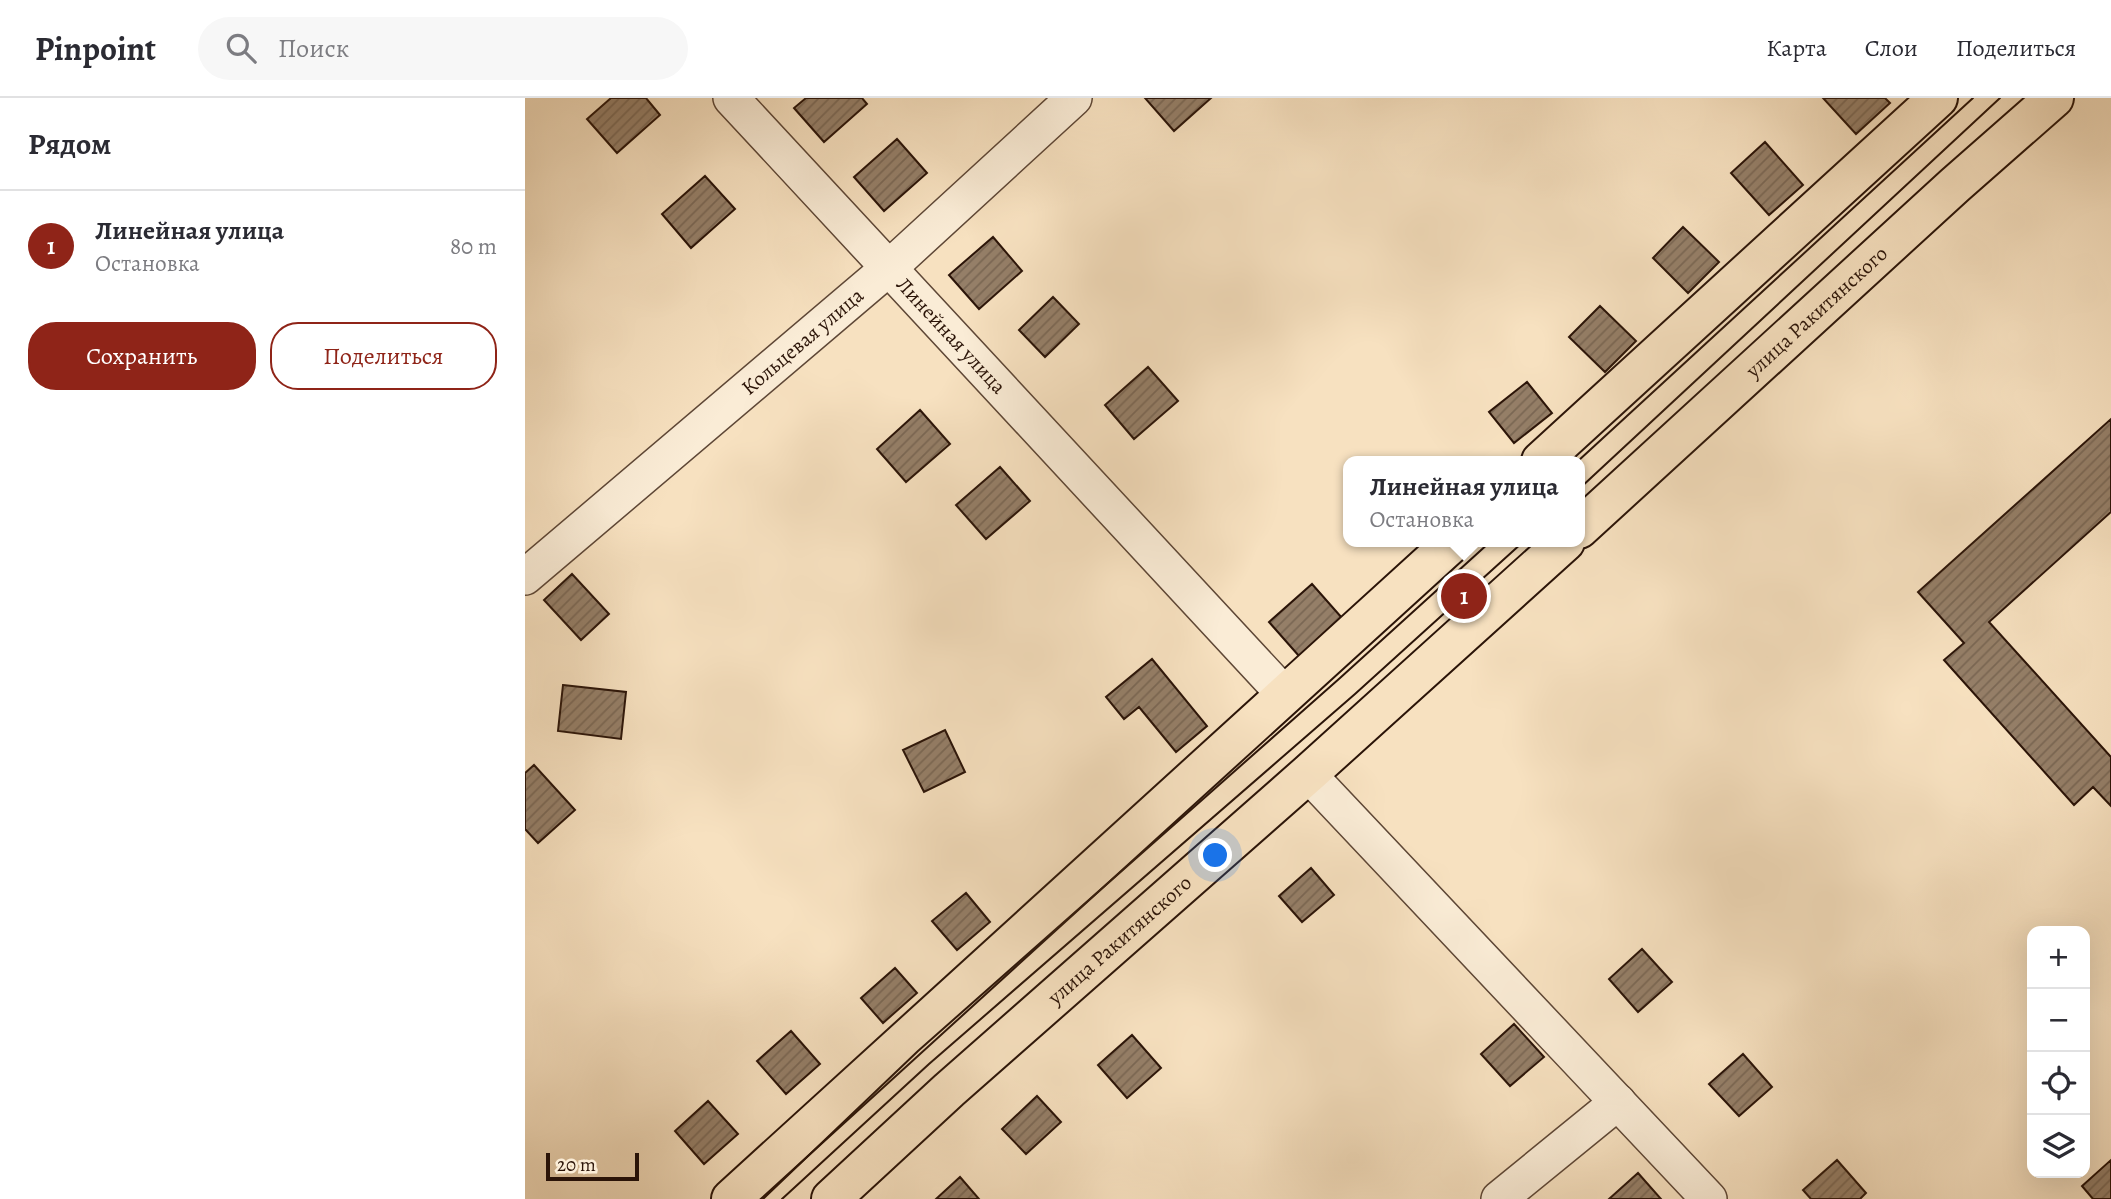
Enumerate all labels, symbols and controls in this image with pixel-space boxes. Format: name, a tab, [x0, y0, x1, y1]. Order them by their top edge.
search box	[198, 17, 688, 80]
text: Pinpoint	[35, 26, 156, 71]
icon: search	[222, 29, 260, 67]
text: Поиск	[278, 31, 349, 66]
text: Карта	[1766, 32, 1827, 64]
text: Слои	[1865, 32, 1918, 64]
text: Поделиться	[1956, 32, 2076, 64]
text: Рядом	[28, 124, 111, 164]
text: Линейная улица	[95, 213, 284, 248]
text: 1	[47, 231, 55, 262]
text: 80 m	[450, 231, 497, 262]
street label: улица Ракитянского	[1739, 239, 1894, 384]
text: Остановка	[95, 248, 200, 279]
street label: Линейная улица	[890, 271, 1013, 400]
street label: Кольцевая улица	[735, 281, 870, 401]
button: Сохранить	[28, 322, 256, 390]
button: Поделиться	[270, 322, 497, 390]
popup	[1343, 456, 1585, 547]
text: Линейная улица	[1369, 469, 1559, 504]
text: Остановка	[1369, 504, 1474, 535]
pin: 1	[1441, 570, 1487, 622]
your location	[1198, 838, 1232, 872]
street label: улица Ракитянского	[1041, 869, 1198, 1011]
map controls	[2027, 926, 2090, 1178]
button: +	[2027, 926, 2090, 989]
button: −	[2027, 989, 2090, 1052]
button: locate	[2027, 1052, 2090, 1115]
button: layers	[2027, 1115, 2090, 1178]
scale bar	[546, 1150, 639, 1182]
text: 20 m	[557, 1152, 596, 1178]

